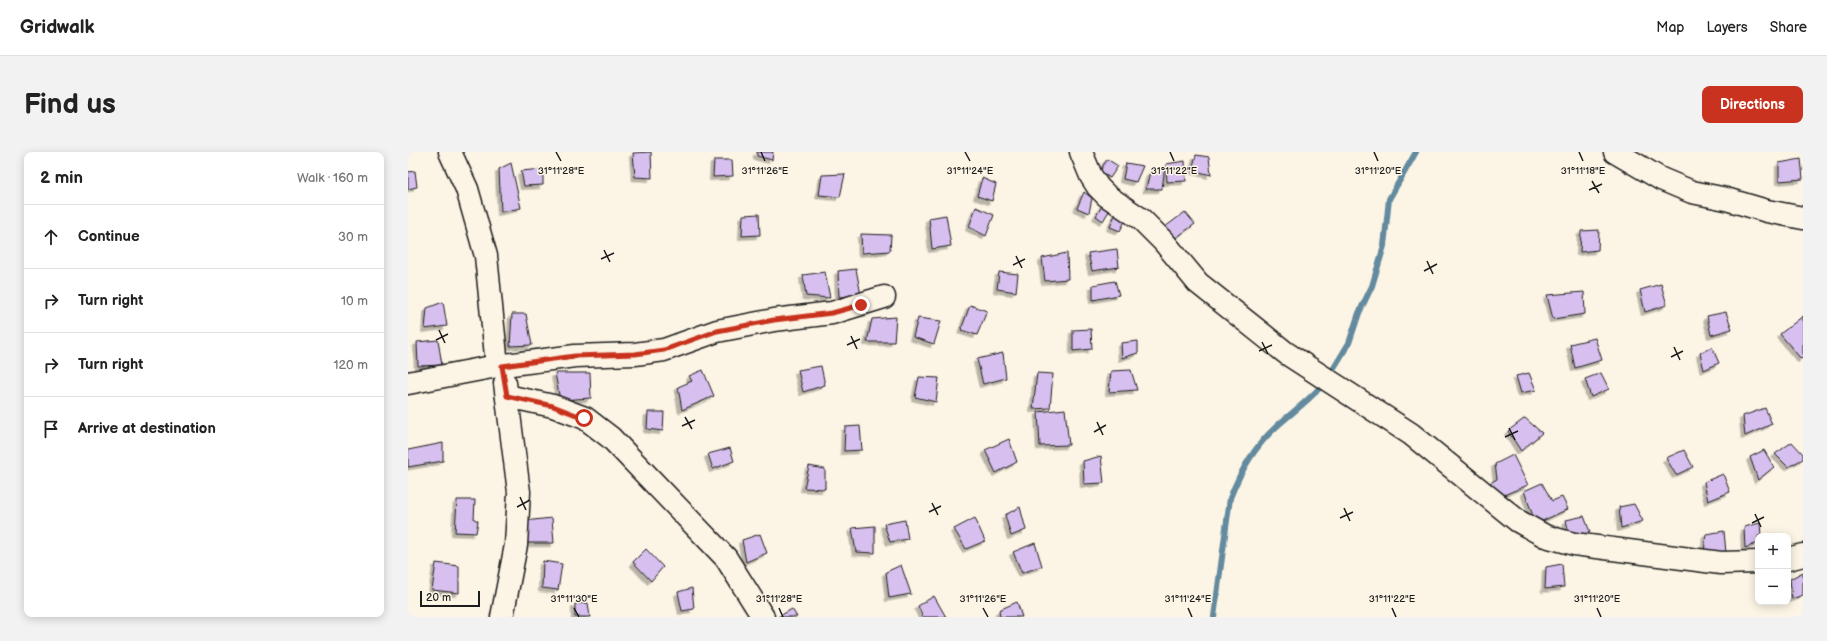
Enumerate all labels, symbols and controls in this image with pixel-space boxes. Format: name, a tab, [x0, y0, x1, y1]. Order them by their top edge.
text: Gridwalk	[20, 16, 95, 39]
text: Map	[1656, 19, 1684, 36]
text: Layers	[1706, 19, 1748, 36]
text: Share	[1770, 19, 1807, 36]
button: Directions	[1702, 86, 1803, 123]
text: Find us	[24, 88, 116, 121]
text: 31°11'28"E	[538, 165, 585, 177]
text: 31°11'26"E	[742, 165, 789, 177]
text: 31°11'24"E	[947, 165, 994, 177]
text: 31°11'22"E	[1151, 165, 1198, 177]
text: 31°11'20"E	[1355, 165, 1402, 177]
text: 31°11'18"E	[1561, 165, 1606, 177]
text: 2 min	[40, 168, 83, 188]
text: Walk · 160 m	[297, 170, 368, 186]
icon: ahead	[40, 226, 62, 248]
text: Continue	[78, 227, 140, 246]
text: 30 m	[338, 229, 368, 245]
icon: right	[40, 290, 62, 312]
text: Turn right	[78, 291, 143, 310]
text: 10 m	[341, 293, 368, 309]
route end	[852, 296, 870, 314]
icon: right	[40, 354, 62, 376]
text: Turn right	[78, 355, 143, 374]
text: 120 m	[333, 357, 368, 373]
route start	[575, 409, 593, 427]
icon: arrive	[40, 418, 62, 440]
text: Arrive at destination	[78, 419, 216, 438]
map controls	[1755, 533, 1791, 605]
button: +	[1755, 533, 1791, 569]
button: −	[1755, 569, 1791, 605]
scale bar	[420, 589, 480, 608]
text: 20 m	[426, 591, 451, 604]
text: 31°11'30"E	[551, 593, 598, 605]
text: 31°11'28"E	[756, 593, 803, 605]
text: 31°11'26"E	[960, 593, 1007, 605]
text: 31°11'24"E	[1165, 593, 1212, 605]
text: 31°11'22"E	[1369, 593, 1416, 605]
text: 31°11'20"E	[1574, 593, 1621, 605]

